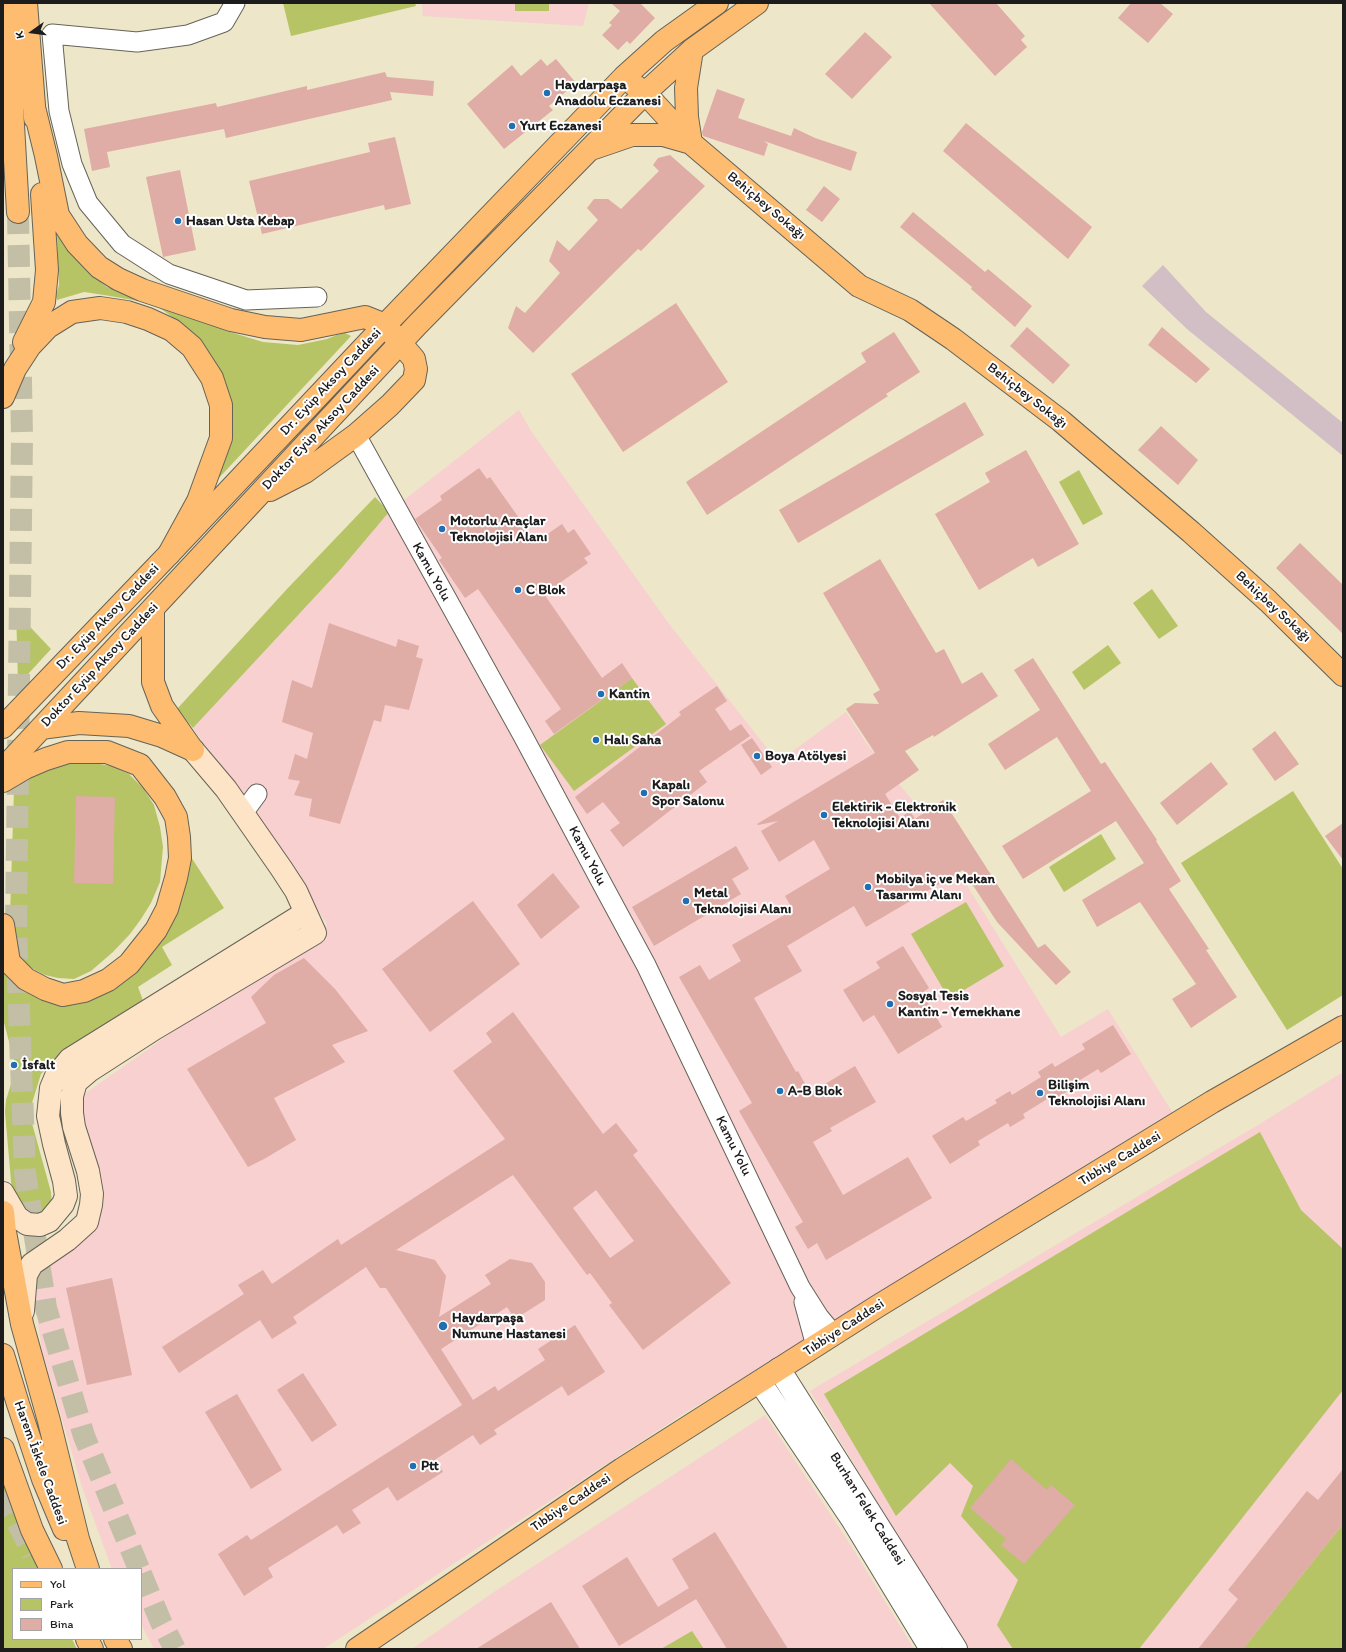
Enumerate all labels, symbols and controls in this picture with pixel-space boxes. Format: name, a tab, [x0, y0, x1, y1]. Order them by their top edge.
north arrow	[12, 12, 52, 52]
text: K	[13, 30, 27, 40]
place label: Haydarpaşa Anadolu Eczanesi	[555, 77, 661, 110]
marker: Haydarpaşa Anadolu Eczanesi	[542, 88, 552, 98]
place label: Yurt Eczanesi	[520, 118, 601, 134]
marker: Yurt Eczanesi	[507, 121, 517, 131]
street label: Behiçbey Sokağı	[723, 168, 809, 244]
place label: Hasan Usta Kebap	[186, 213, 294, 229]
marker: Hasan Usta Kebap	[173, 216, 183, 226]
street label: Dr. Eyüp Aksoy Caddesi	[277, 325, 385, 439]
street label: Behiçbey Sokağı	[984, 359, 1070, 433]
street label: Doktor Eyüp Aksoy Caddesi	[259, 362, 383, 494]
place label: Motorlu Araçlar Teknolojisi Alanı	[450, 513, 547, 546]
marker: Motorlu Araçlar Teknolojisi Alanı	[437, 524, 447, 534]
street label: Kamu Yolu	[408, 540, 454, 604]
street label: Dr. Eyüp Aksoy Caddesi	[53, 560, 163, 674]
street label: Behiçbey Sokağı	[1232, 568, 1314, 646]
place label: C Blok	[526, 582, 565, 598]
marker: C Blok	[513, 585, 523, 595]
street label: Doktor Eyüp Aksoy Caddesi	[38, 599, 162, 731]
place label: Kantin	[609, 686, 650, 702]
marker: Kantin	[596, 689, 606, 699]
place label: Halı Saha	[604, 732, 661, 748]
marker: Halı Saha	[591, 735, 601, 745]
place label: Boya Atölyesi	[765, 748, 846, 764]
marker: Boya Atölyesi	[752, 751, 762, 761]
place label: Kapalı Spor Salonu	[652, 777, 724, 810]
marker: Kapalı Spor Salonu	[639, 788, 649, 798]
place label: Elektirik - Elektronik Teknolojisi Alanı	[832, 799, 956, 832]
marker: Elektirik - Elektronik Teknolojisi Alanı	[819, 810, 829, 820]
street label: Kamu Yolu	[564, 824, 610, 888]
place label: Mobilya iç ve Mekan Tasarımı Alanı	[876, 871, 995, 904]
marker: Mobilya iç ve Mekan Tasarımı Alanı	[863, 882, 873, 892]
place label: Metal Teknolojisi Alanı	[694, 885, 791, 918]
marker: Metal Teknolojisi Alanı	[681, 896, 691, 906]
place label: Sosyal Tesis Kantin - Yemekhane	[898, 988, 1020, 1020]
marker: Sosyal Tesis Kantin - Yemekhane	[885, 999, 895, 1009]
place label: İsfalt	[22, 1057, 55, 1073]
marker: İsfalt	[9, 1060, 19, 1070]
place label: Bilişim Teknolojisi Alanı	[1048, 1077, 1145, 1110]
place label: A-B Blok	[788, 1083, 842, 1099]
marker: A-B Blok	[775, 1086, 785, 1096]
marker: Bilişim Teknolojisi Alanı	[1035, 1088, 1045, 1098]
street label: Kamu Yolu	[711, 1113, 755, 1179]
street label: Tıbbiye Caddesi	[1076, 1128, 1164, 1190]
street label: Tıbbiye Caddesi	[800, 1296, 888, 1360]
place label: Haydarpaşa Numune Hastanesi	[452, 1310, 566, 1342]
marker: Haydarpaşa Numune Hastanesi	[437, 1320, 449, 1332]
street label: Harem İskele Caddesi	[10, 1399, 70, 1527]
street label: Burhan Felek Caddesi	[825, 1450, 909, 1568]
place label: Ptt	[421, 1458, 439, 1474]
marker: Ptt	[408, 1461, 418, 1471]
street label: Tıbbiye Caddesi	[528, 1470, 614, 1536]
legend	[12, 1568, 142, 1640]
text: Yol	[50, 1577, 66, 1591]
text: Park	[50, 1597, 74, 1611]
text: Bina	[50, 1617, 74, 1631]

